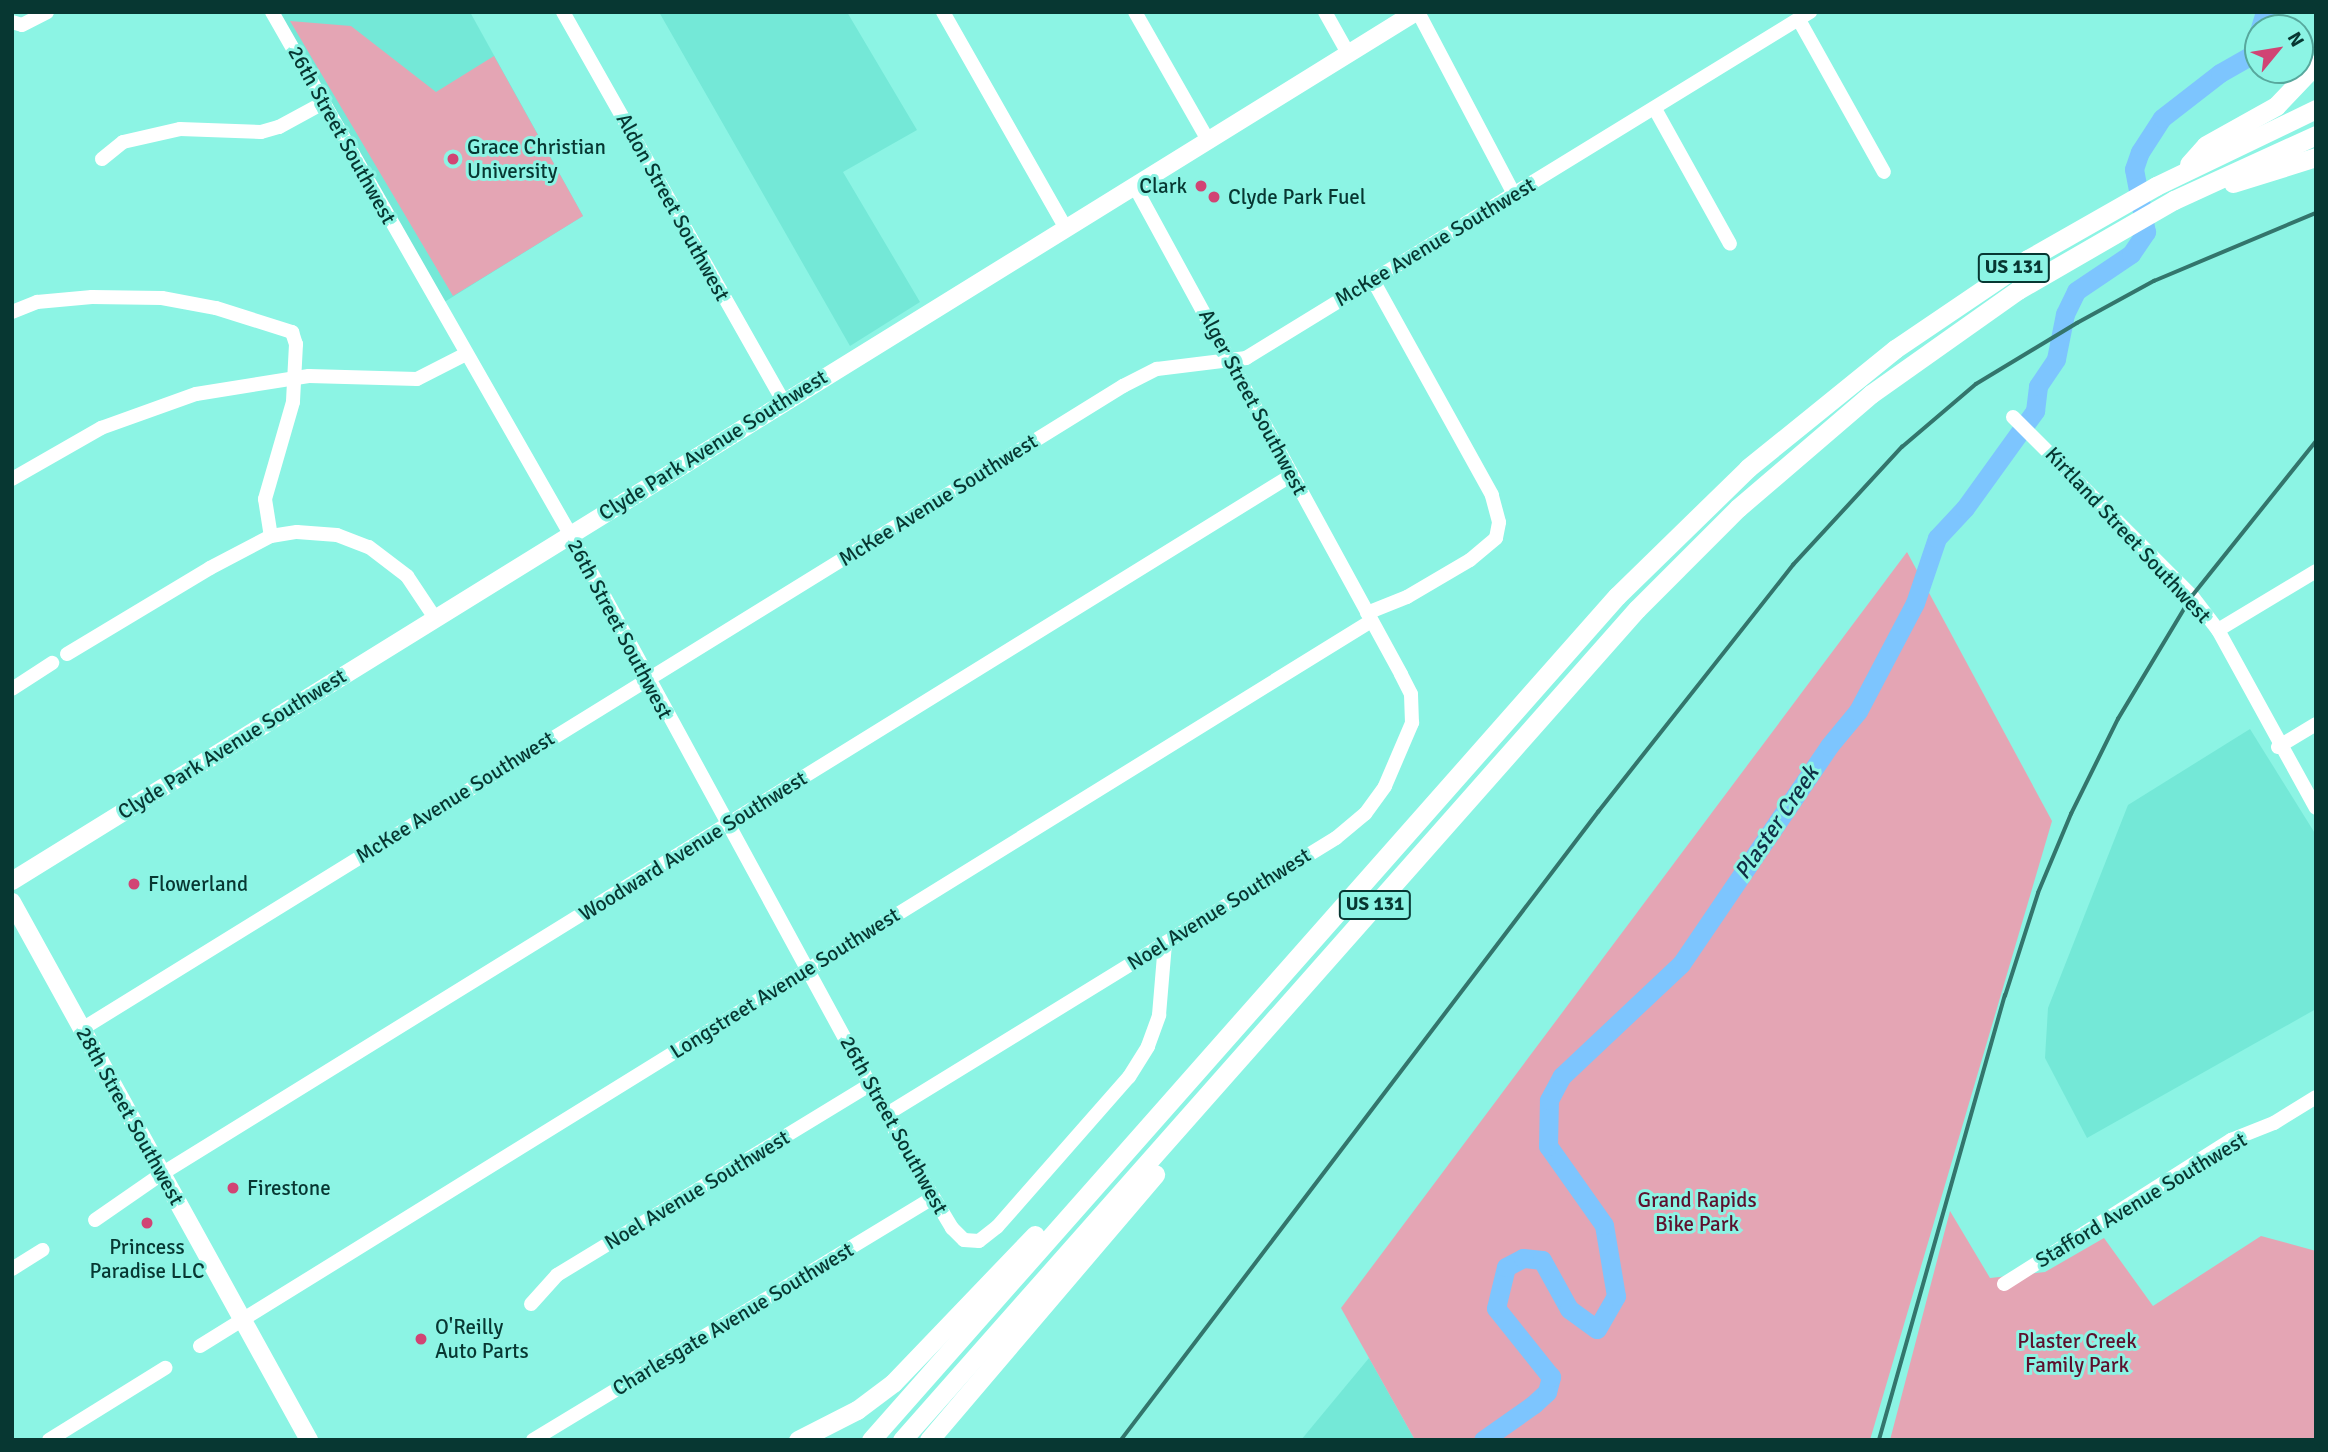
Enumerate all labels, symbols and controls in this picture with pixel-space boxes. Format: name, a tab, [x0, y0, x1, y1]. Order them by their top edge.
north arrow	[2244, 14, 2314, 84]
text: N	[2282, 28, 2309, 51]
street label: 26th Street Southwest	[283, 41, 401, 229]
street label: Aldon Street Southwest	[611, 109, 735, 305]
place label: Grace Christian University	[467, 134, 606, 184]
marker: Grace Christian University	[445, 151, 461, 167]
street label: McKee Avenue Southwest	[1330, 172, 1540, 312]
place label: Clark	[1139, 173, 1187, 199]
marker: Clark	[1193, 178, 1209, 194]
place label: Clyde Park Fuel	[1228, 184, 1366, 210]
marker: Clyde Park Fuel	[1206, 189, 1222, 205]
road number: US 131	[1977, 252, 2051, 284]
street label: Alger Street Southwest	[1193, 305, 1313, 499]
street label: Clyde Park Avenue Southwest	[594, 364, 832, 526]
street label: McKee Avenue Southwest	[834, 429, 1042, 571]
street label: Kirtland Street Southwest	[2040, 442, 2216, 628]
street label: 26th Street Southwest	[562, 535, 678, 723]
street label: Clyde Park Avenue Southwest	[113, 663, 351, 825]
street label: McKee Avenue Southwest	[351, 726, 559, 868]
water label: Plaster Creek	[1729, 761, 1825, 885]
street label: Woodward Avenue Southwest	[575, 765, 811, 927]
street label: Noel Avenue Southwest	[1123, 842, 1315, 976]
place label: Flowerland	[148, 871, 248, 897]
marker: Flowerland	[126, 876, 142, 892]
road number: US 131	[1338, 890, 1412, 920]
street label: Longstreet Avenue Southwest	[666, 902, 904, 1064]
street label: 28th Street Southwest	[71, 1022, 189, 1210]
street label: 26th Street Southwest	[835, 1031, 953, 1219]
street label: Noel Avenue Southwest	[600, 1125, 794, 1255]
street label: Stafford Avenue Southwest	[2031, 1127, 2251, 1273]
place label: Firestone	[247, 1175, 331, 1201]
marker: Firestone	[225, 1180, 241, 1196]
park label: Grand Rapids Bike Park	[1637, 1187, 1757, 1237]
marker: Princess Paradise LLC	[139, 1215, 155, 1231]
place label: Princess Paradise LLC	[89, 1234, 205, 1284]
street label: Charlesgate Avenue Southwest	[608, 1237, 858, 1401]
place label: O'Reilly Auto Parts	[435, 1314, 529, 1364]
park label: Plaster Creek Family Park	[2017, 1328, 2137, 1378]
marker: O'Reilly Auto Parts	[413, 1331, 429, 1347]

